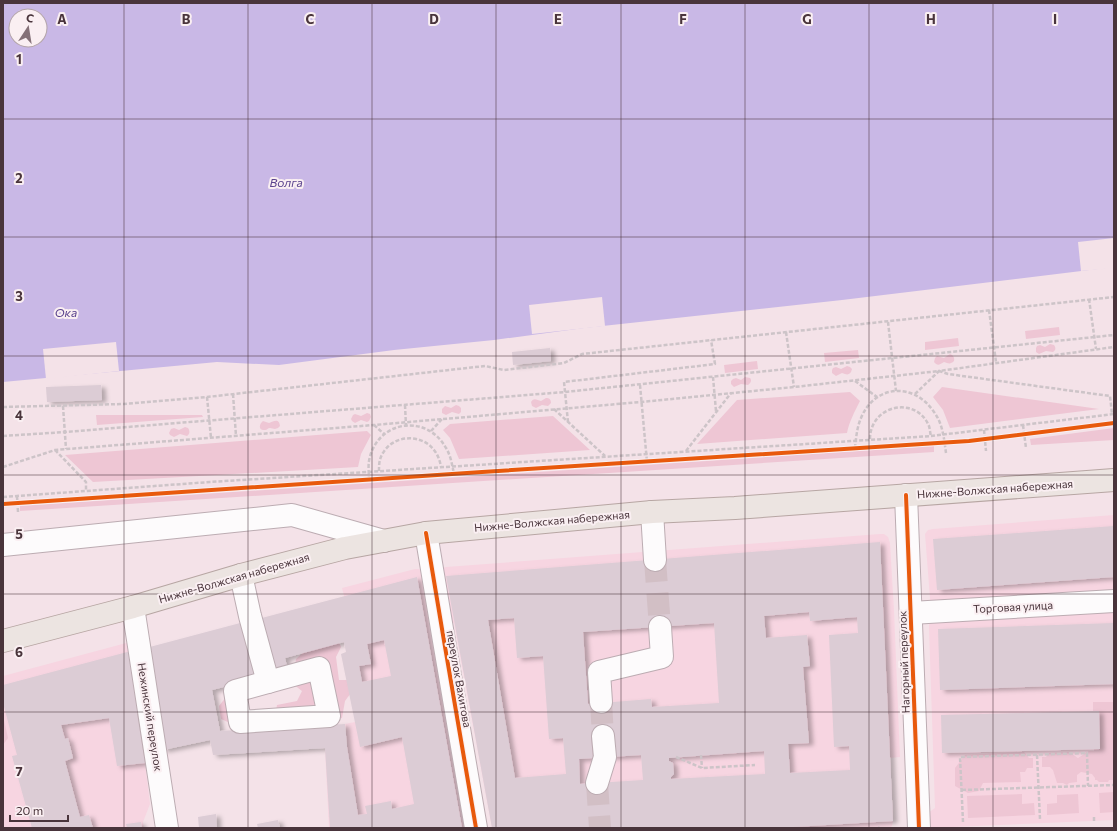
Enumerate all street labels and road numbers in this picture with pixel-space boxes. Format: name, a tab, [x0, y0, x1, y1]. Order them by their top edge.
street label: Нижне-Волжская набережная	[916, 477, 1073, 500]
street label: Нижне-Волжская набережная	[473, 507, 630, 534]
street label: Нижне-Волжская набережная	[157, 550, 311, 605]
street label: Торговая улица	[973, 598, 1053, 615]
street label: Нагорный переулок	[895, 610, 912, 714]
street label: переулок Вахитова	[445, 629, 474, 729]
street label: Нежинский переулок	[135, 662, 166, 772]

